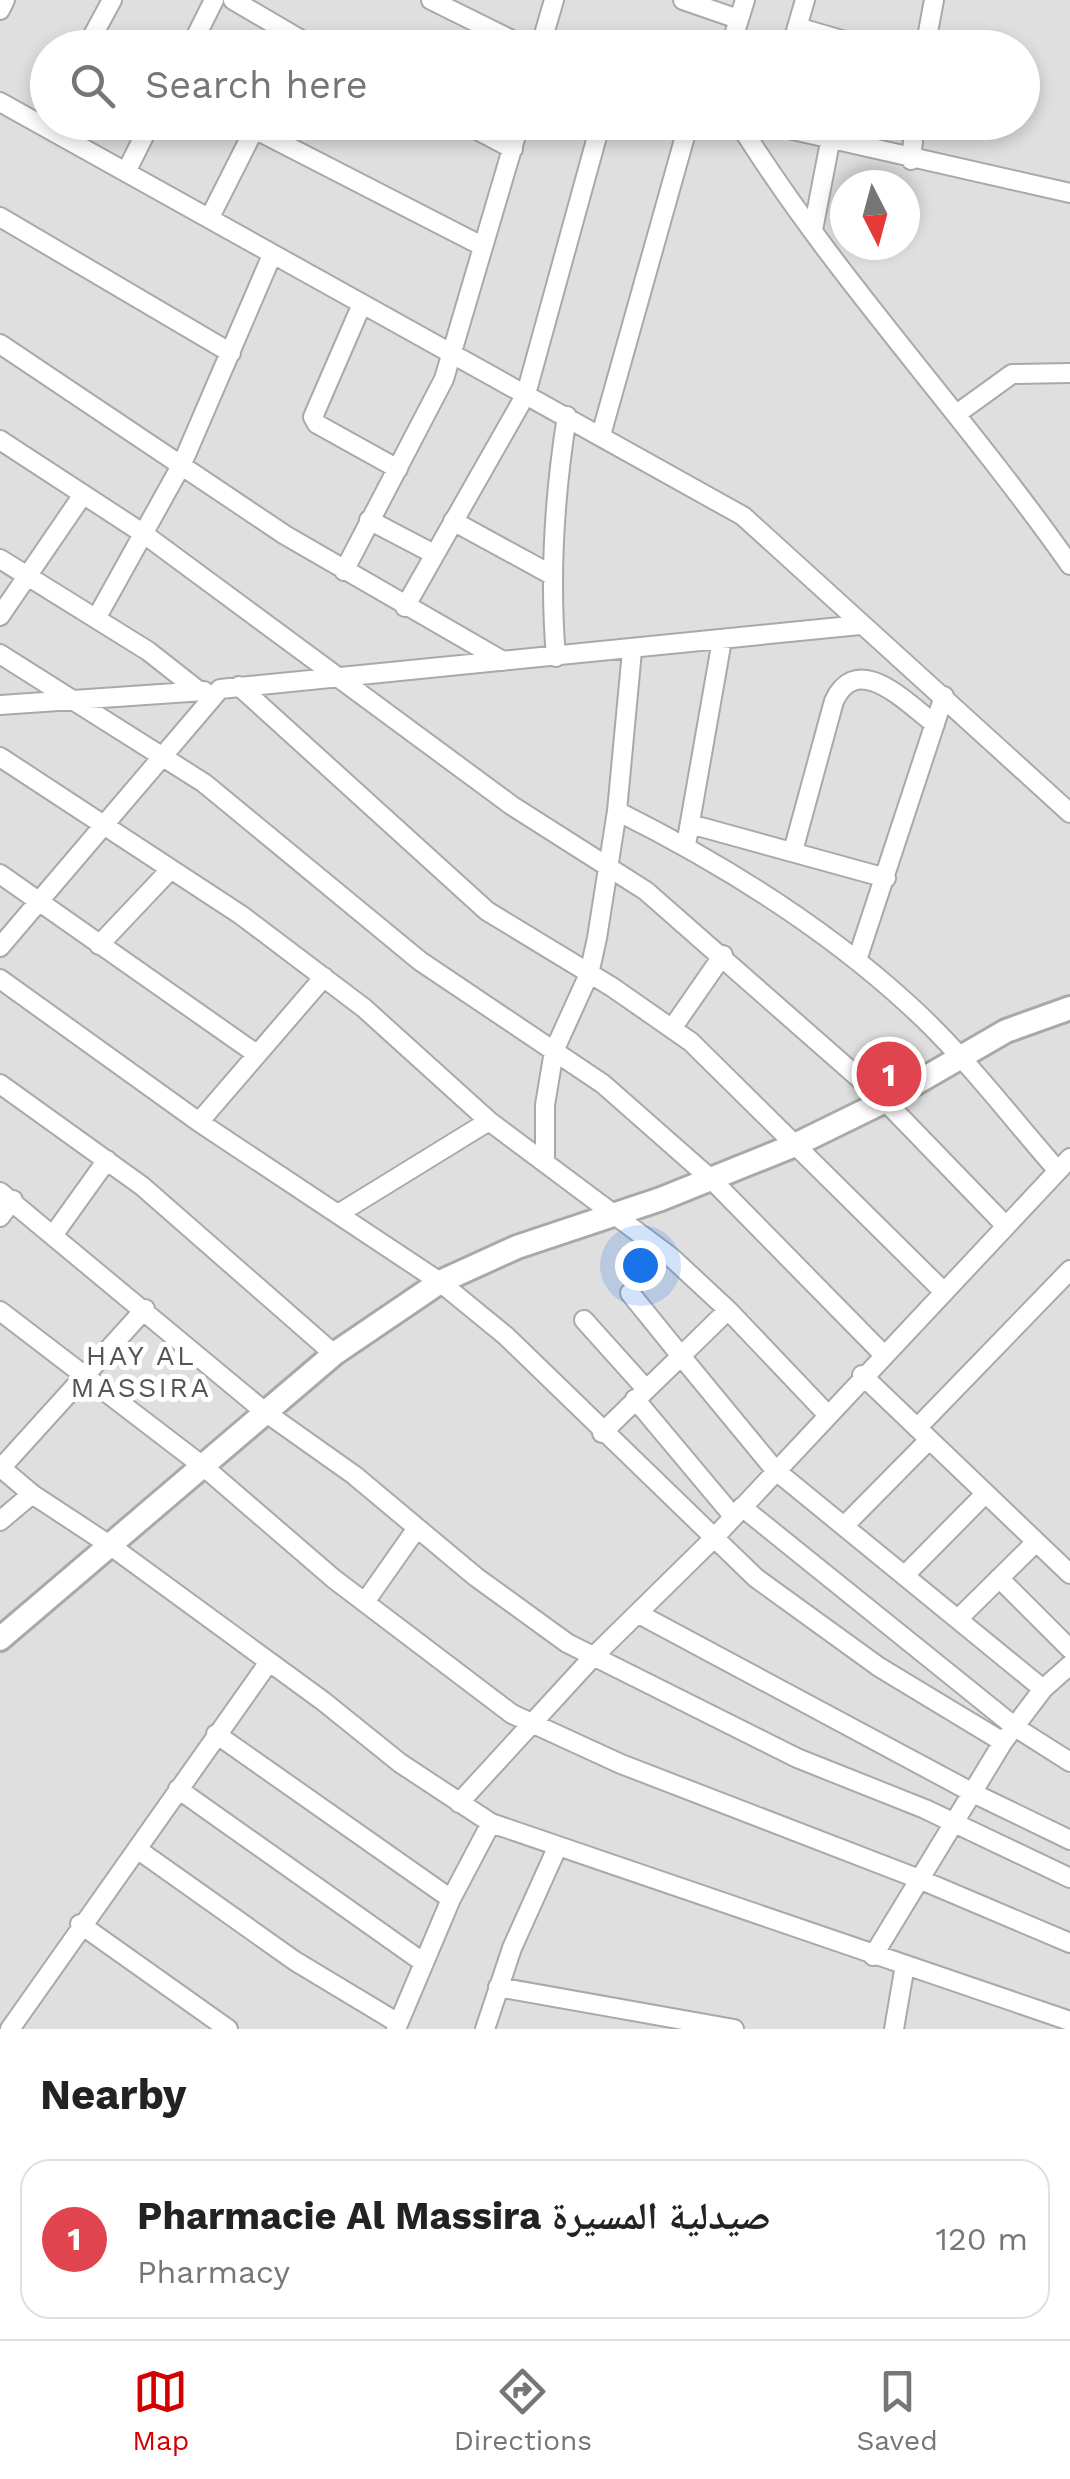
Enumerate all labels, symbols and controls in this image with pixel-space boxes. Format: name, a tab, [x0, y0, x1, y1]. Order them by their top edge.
search box	[30, 30, 1040, 140]
icon: search	[65, 58, 120, 113]
text: Search here	[145, 63, 368, 107]
north arrow	[830, 170, 920, 260]
pin: 1	[856, 1036, 922, 1112]
your location	[615, 1240, 666, 1291]
district label: HAY AL MASSIRA	[71, 1339, 211, 1404]
text: Nearby	[40, 2070, 187, 2119]
text: Pharmacie Al Massira صيدلية المسيرة	[137, 2194, 771, 2238]
text: 1	[68, 2220, 81, 2258]
text: 120 m	[936, 2220, 1028, 2258]
text: Pharmacy	[137, 2253, 290, 2291]
tab: Map	[132, 2364, 189, 2457]
tab: Directions	[454, 2364, 592, 2457]
tab: Saved	[856, 2364, 938, 2457]

